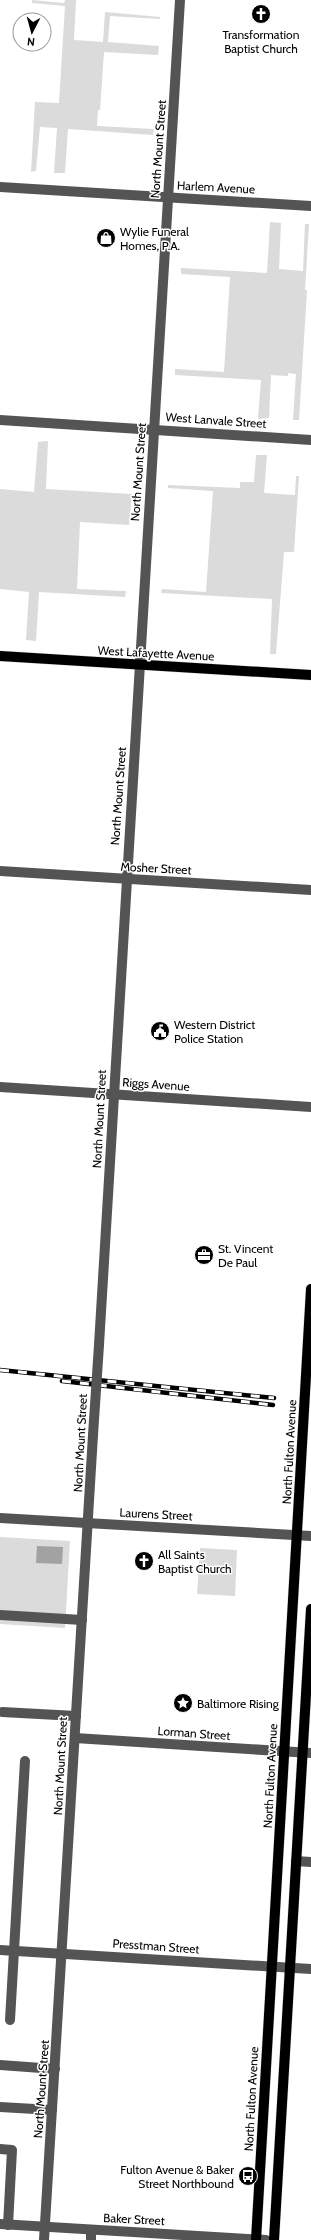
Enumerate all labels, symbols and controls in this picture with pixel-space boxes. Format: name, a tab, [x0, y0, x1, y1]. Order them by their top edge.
church icon: Transformation Baptist Church	[250, 3, 272, 25]
north arrow	[12, 12, 52, 52]
place label: Transformation Baptist Church	[223, 27, 300, 56]
text: N	[26, 35, 36, 49]
street label: North Mount Street	[147, 99, 169, 199]
street label: Harlem Avenue	[177, 177, 255, 197]
place label: Wylie Funeral Homes, P.A.	[120, 224, 189, 253]
shop icon: Wylie Funeral Homes, P.A.	[95, 227, 117, 249]
street label: West Lanvale Street	[165, 409, 267, 431]
street label: North Mount Street	[127, 422, 149, 522]
street label: West Lafayette Avenue	[97, 642, 215, 664]
street label: North Mount Street	[107, 746, 129, 846]
street label: Mosher Street	[120, 859, 192, 877]
place label: Western District Police Station	[174, 1017, 255, 1046]
public building icon: Western District Police Station	[149, 1020, 171, 1042]
street label: North Mount Street	[89, 1069, 109, 1169]
street label: Riggs Avenue	[122, 1074, 190, 1094]
place label: St. Vincent De Paul	[218, 1241, 273, 1270]
office icon: St. Vincent De Paul	[193, 1244, 215, 1266]
street label: North Mount Street	[70, 1393, 90, 1493]
street label: North Fulton Avenue	[279, 1399, 299, 1505]
street label: Laurens Street	[119, 1505, 193, 1523]
place label: All Saints Baptist Church	[158, 1547, 232, 1576]
church icon: All Saints Baptist Church	[133, 1550, 155, 1572]
place icon: Baltimore Rising	[172, 1692, 194, 1714]
place label: Baltimore Rising	[197, 1696, 280, 1711]
street label: North Mount Street	[50, 1716, 70, 1816]
street label: Lorman Street	[157, 1723, 231, 1743]
street label: North Fulton Avenue	[260, 1723, 280, 1829]
street label: Presstman Street	[112, 1935, 200, 1957]
street label: North Mount Street	[30, 2039, 52, 2139]
street label: North Fulton Avenue	[241, 2046, 261, 2152]
place label: Fulton Avenue & Baker Street Northbound	[120, 2162, 234, 2191]
bus stop icon: Fulton Avenue & Baker Street Northbound	[237, 2165, 259, 2187]
street label: Baker Street	[103, 2210, 165, 2228]

